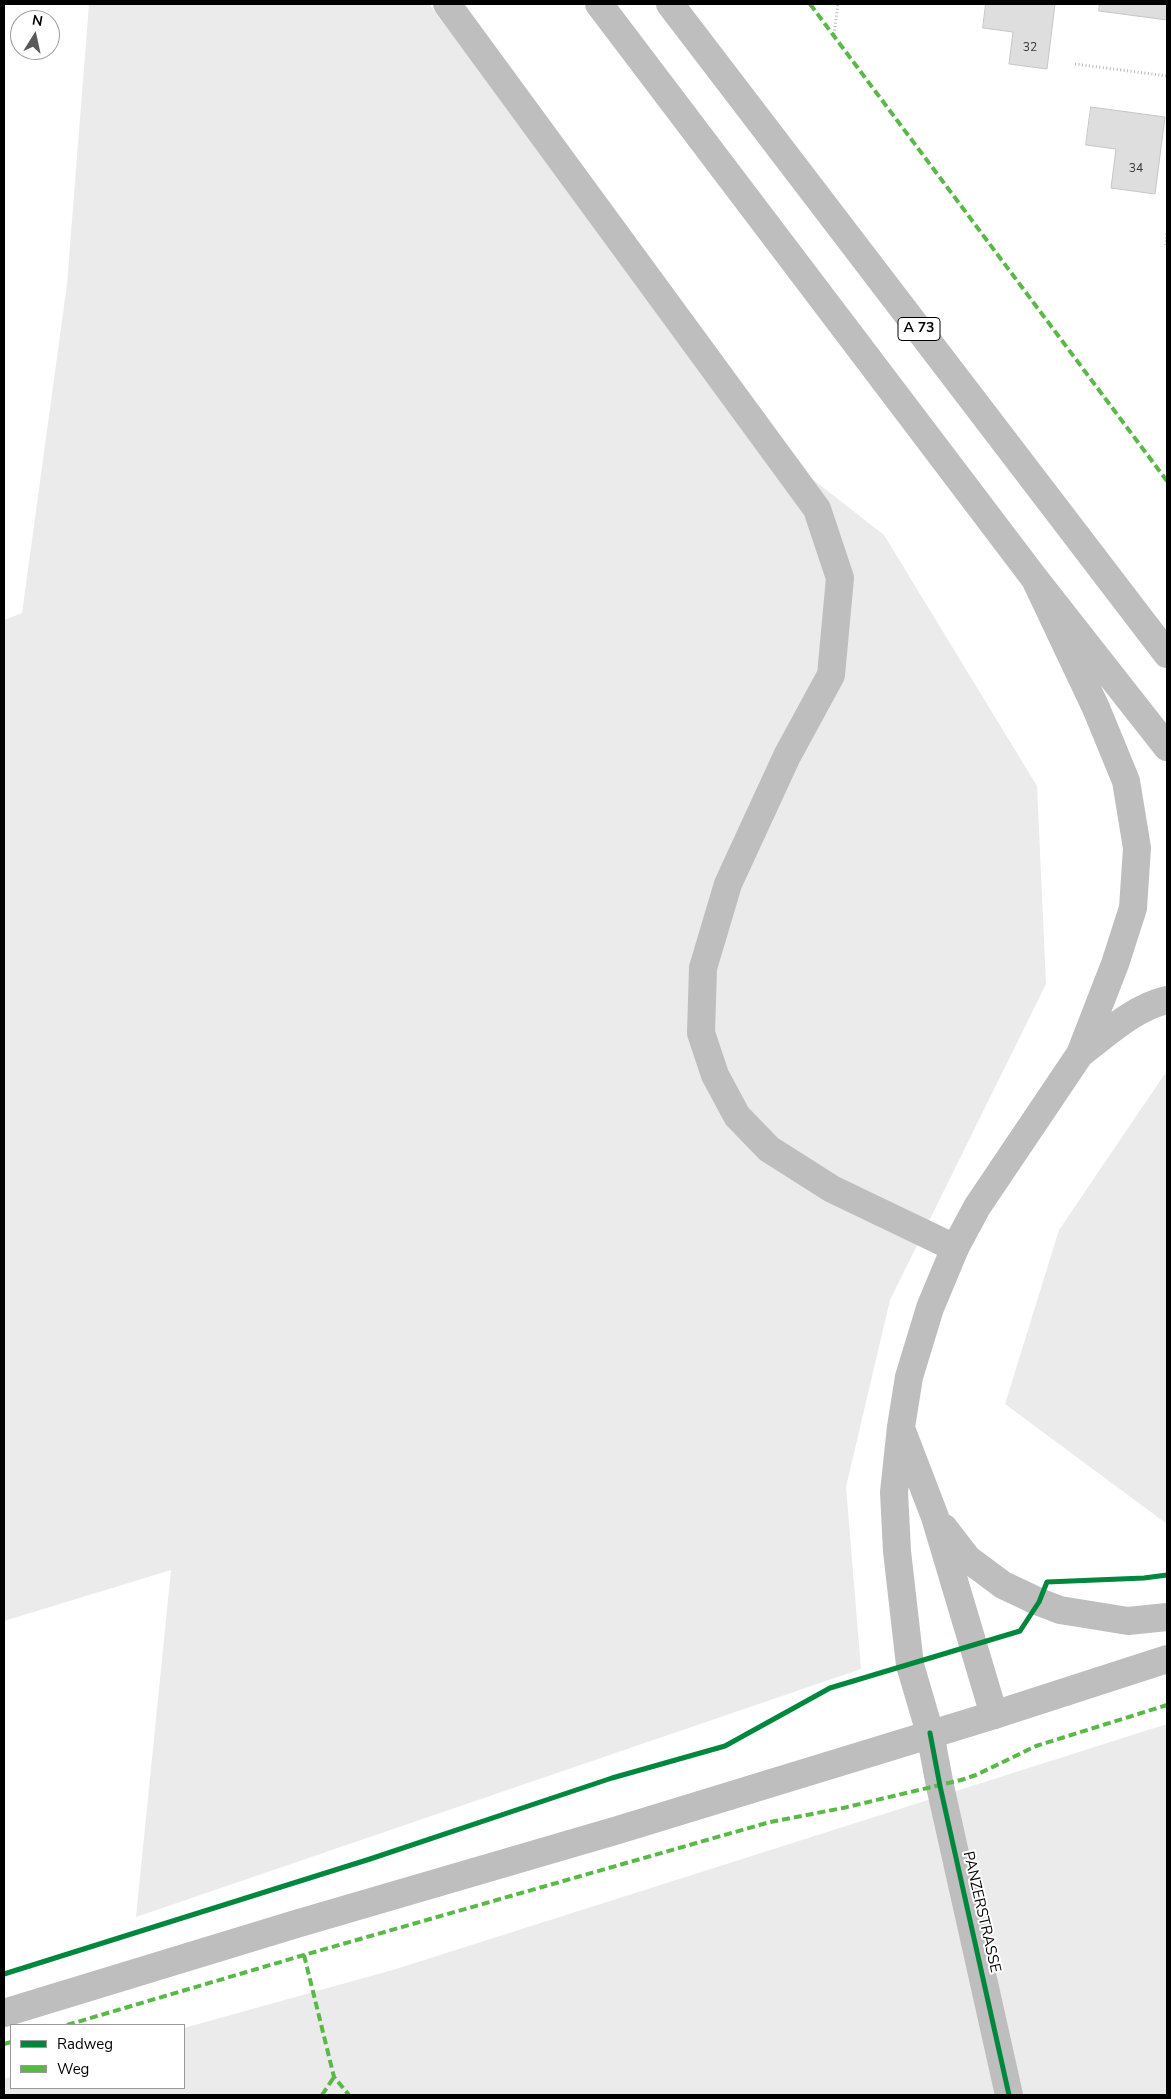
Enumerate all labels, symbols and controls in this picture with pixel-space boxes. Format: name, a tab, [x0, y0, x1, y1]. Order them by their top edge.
north arrow	[10, 10, 60, 60]
text: N	[31, 10, 44, 31]
house number: 32	[1023, 41, 1037, 55]
house number: 34	[1129, 162, 1143, 176]
road number: A 73	[898, 318, 940, 340]
street label: PANZERSTRASSE	[958, 1850, 1004, 1974]
legend	[10, 2024, 185, 2089]
text: Radweg	[57, 2034, 113, 2054]
text: Weg	[57, 2059, 89, 2079]

